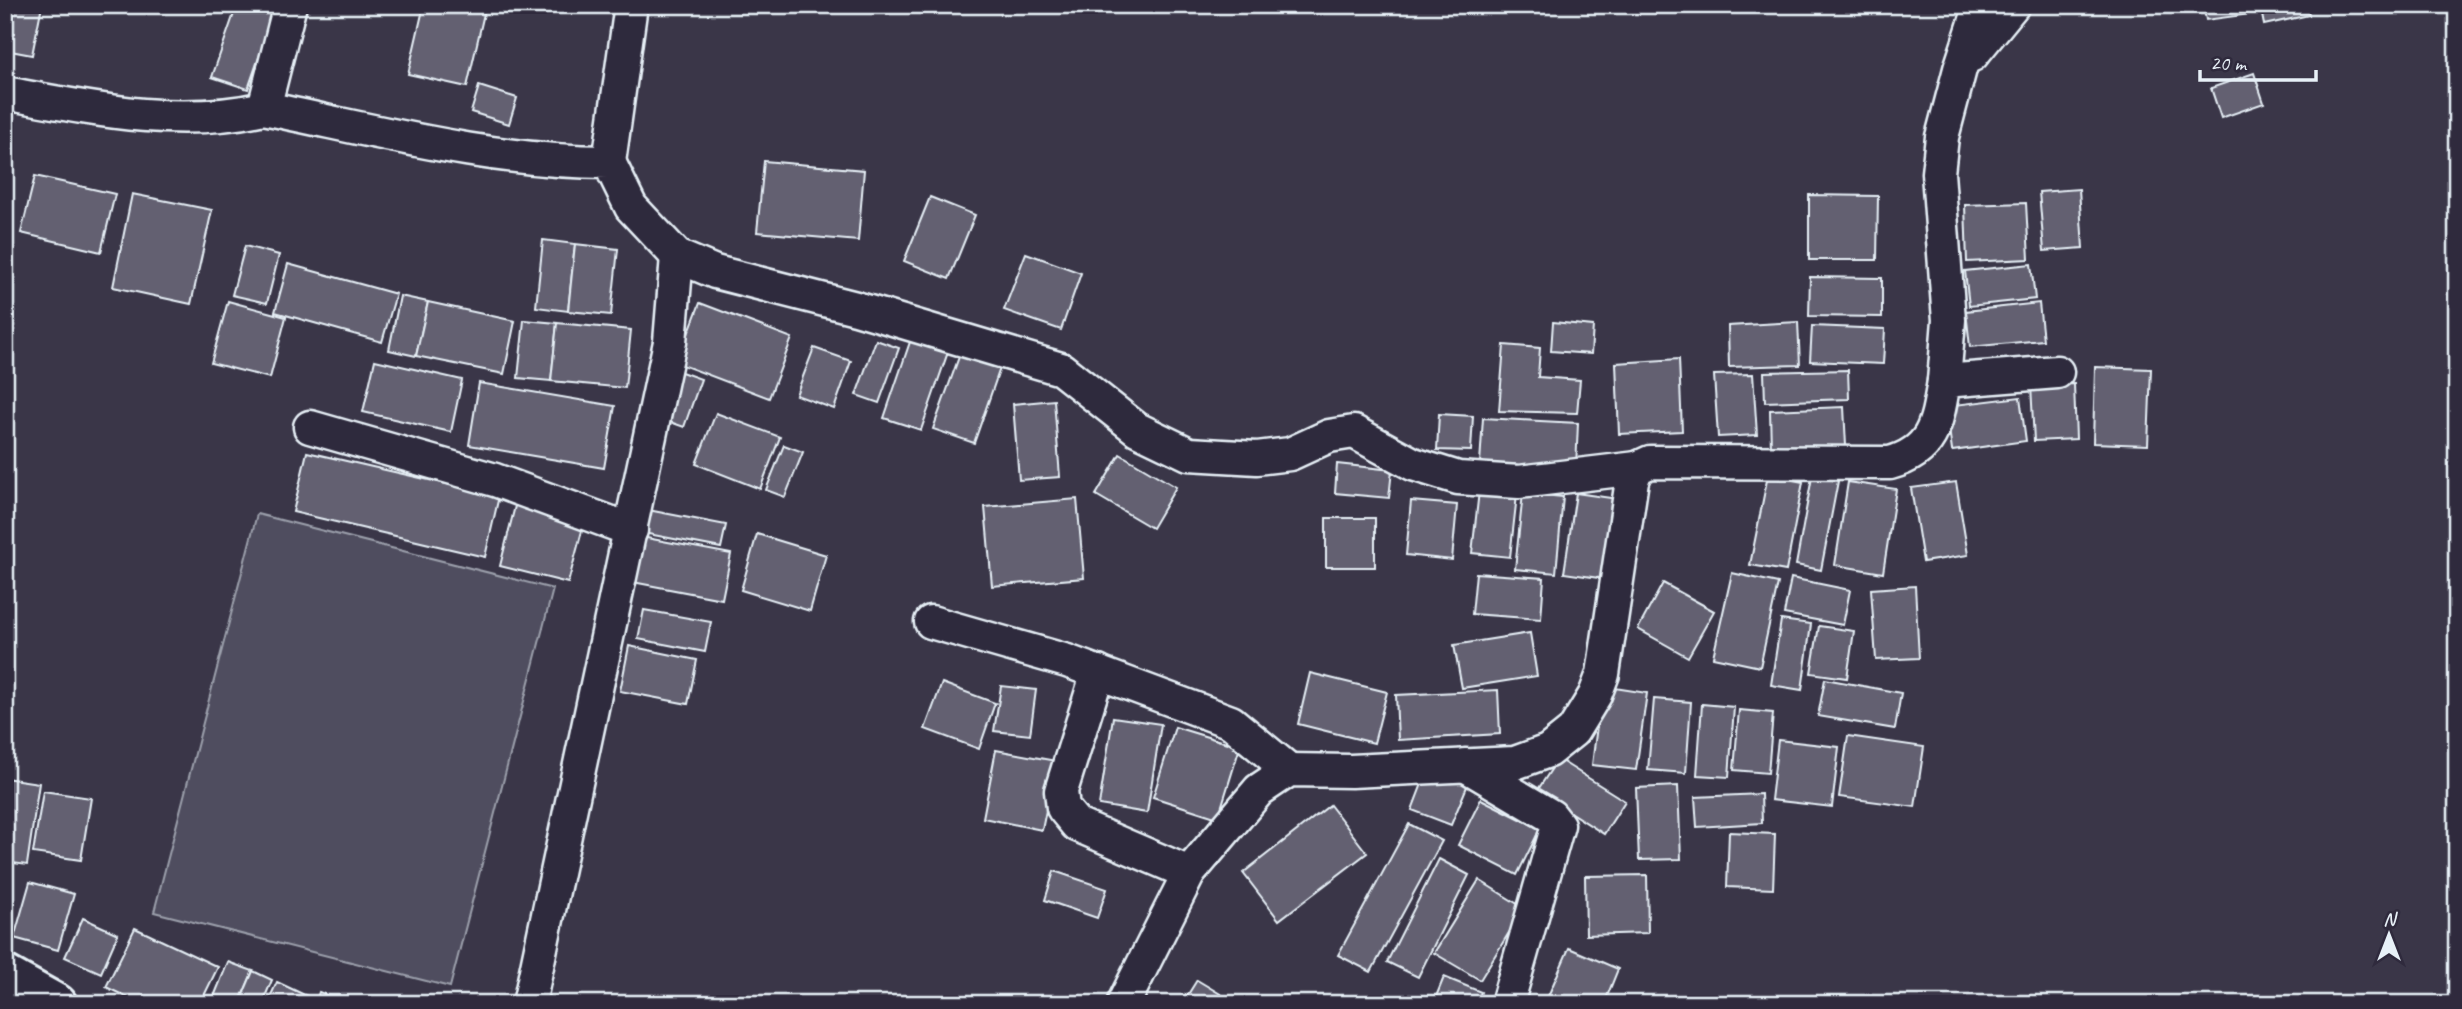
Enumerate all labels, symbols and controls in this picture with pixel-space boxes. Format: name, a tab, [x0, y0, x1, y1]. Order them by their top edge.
scale bar	[2200, 38, 2315, 82]
text: 20 m	[2210, 50, 2248, 76]
north arrow	[2354, 900, 2424, 970]
text: N	[2383, 907, 2398, 931]

